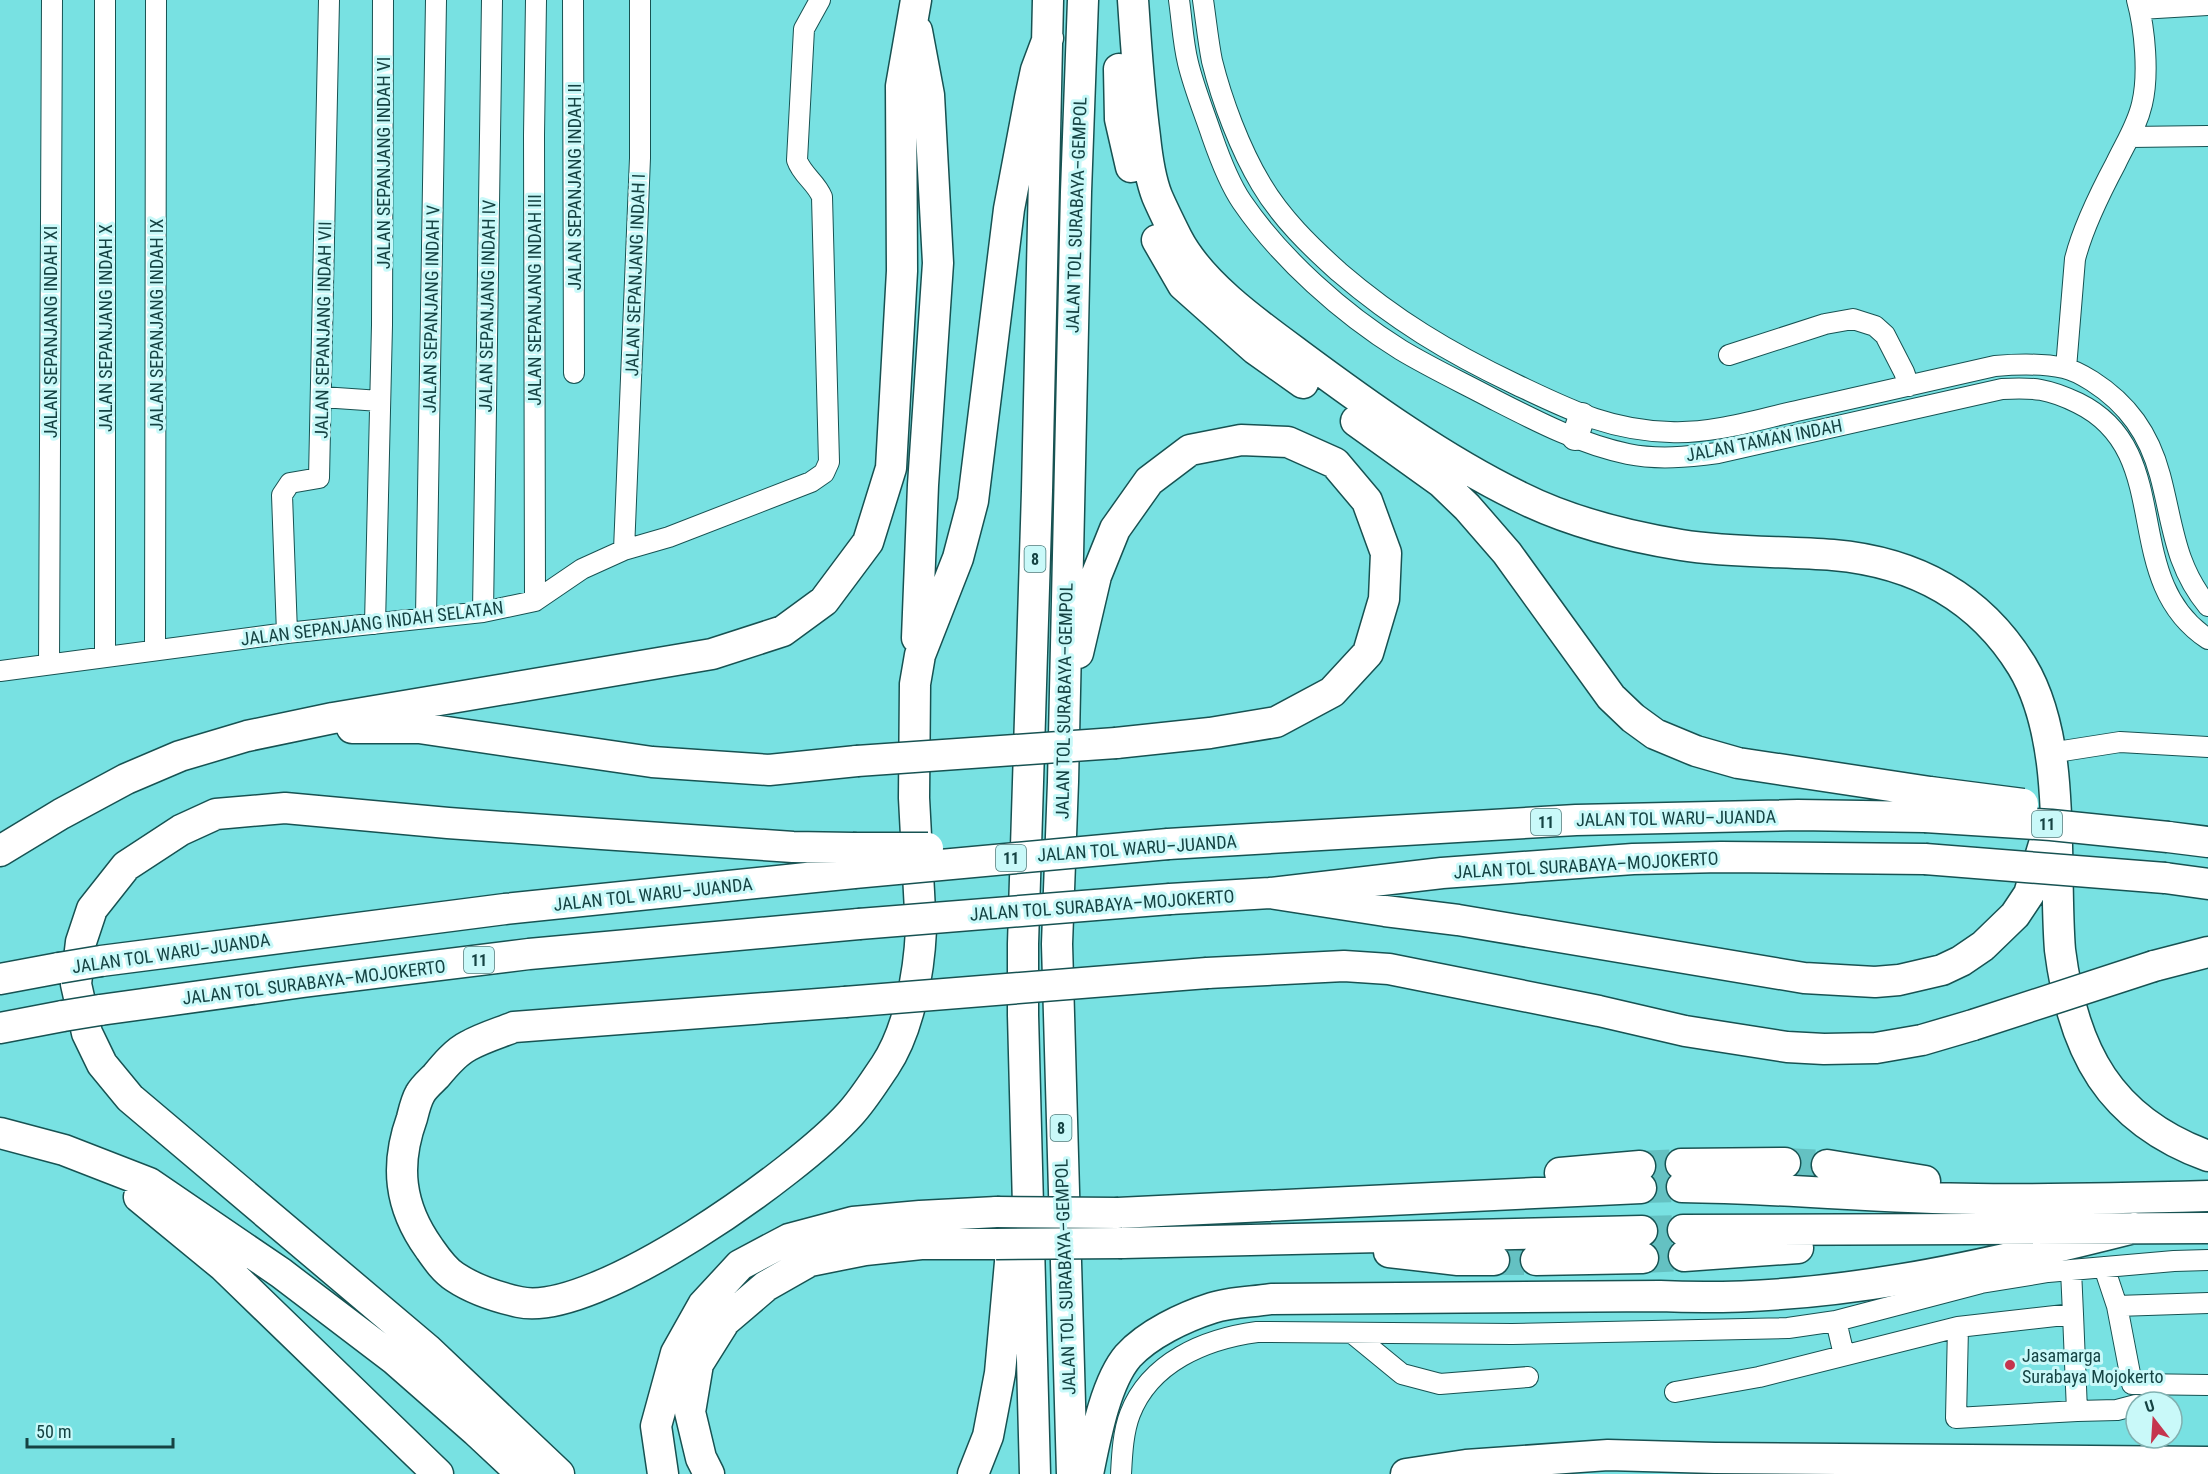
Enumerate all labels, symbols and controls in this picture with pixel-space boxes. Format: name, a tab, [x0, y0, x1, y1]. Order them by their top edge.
street label: JALAN SEPANJANG INDAH VI	[373, 57, 394, 269]
street label: JALAN SEPANJANG INDAH II	[564, 83, 585, 291]
street label: JALAN TOL SURABAYA–GEMPOL	[1061, 96, 1091, 333]
street label: JALAN SEPANJANG INDAH I	[621, 173, 649, 377]
street label: JALAN SEPANJANG INDAH III	[524, 194, 545, 406]
street label: JALAN SEPANJANG INDAH IV	[475, 199, 499, 413]
street label: JALAN SEPANJANG INDAH V	[419, 205, 443, 413]
street label: JALAN SEPANJANG INDAH IX	[146, 219, 167, 431]
street label: JALAN SEPANJANG INDAH VII	[311, 221, 335, 439]
street label: JALAN SEPANJANG INDAH X	[95, 224, 116, 432]
street label: JALAN SEPANJANG INDAH XI	[40, 226, 61, 438]
street label: JALAN TAMAN INDAH	[1684, 415, 1844, 465]
road number: 8	[1024, 546, 1046, 572]
street label: JALAN TOL SURABAYA–GEMPOL	[1051, 582, 1077, 819]
street label: JALAN SEPANJANG INDAH SELATAN	[239, 596, 505, 650]
street label: JALAN TOL WARU–JUANDA	[1576, 806, 1777, 830]
road number: 11	[1531, 809, 1561, 835]
road number: 11	[2032, 811, 2062, 837]
street label: JALAN TOL WARU–JUANDA	[1037, 831, 1238, 865]
road number: 11	[996, 845, 1026, 871]
street label: JALAN TOL SURABAYA–MOJOKERTO	[1453, 848, 1719, 882]
street label: JALAN TOL WARU–JUANDA	[553, 873, 754, 915]
street label: JALAN TOL SURABAYA–MOJOKERTO	[969, 885, 1235, 925]
street label: JALAN TOL WARU–JUANDA	[71, 929, 272, 977]
road number: 11	[464, 947, 494, 973]
street label: JALAN TOL SURABAYA–MOJOKERTO	[181, 955, 447, 1009]
road number: 8	[1050, 1115, 1072, 1141]
street label: JALAN TOL SURABAYA–GEMPOL	[1050, 1158, 1080, 1395]
place label: Jasamarga Surabaya Mojokerto	[2022, 1345, 2163, 1387]
marker: Jasamarga Surabaya Mojokerto	[2003, 1358, 2017, 1372]
north arrow	[2124, 1390, 2184, 1450]
text: U	[2143, 1396, 2157, 1417]
scale bar	[27, 1411, 172, 1449]
text: 50 m	[36, 1421, 71, 1442]

